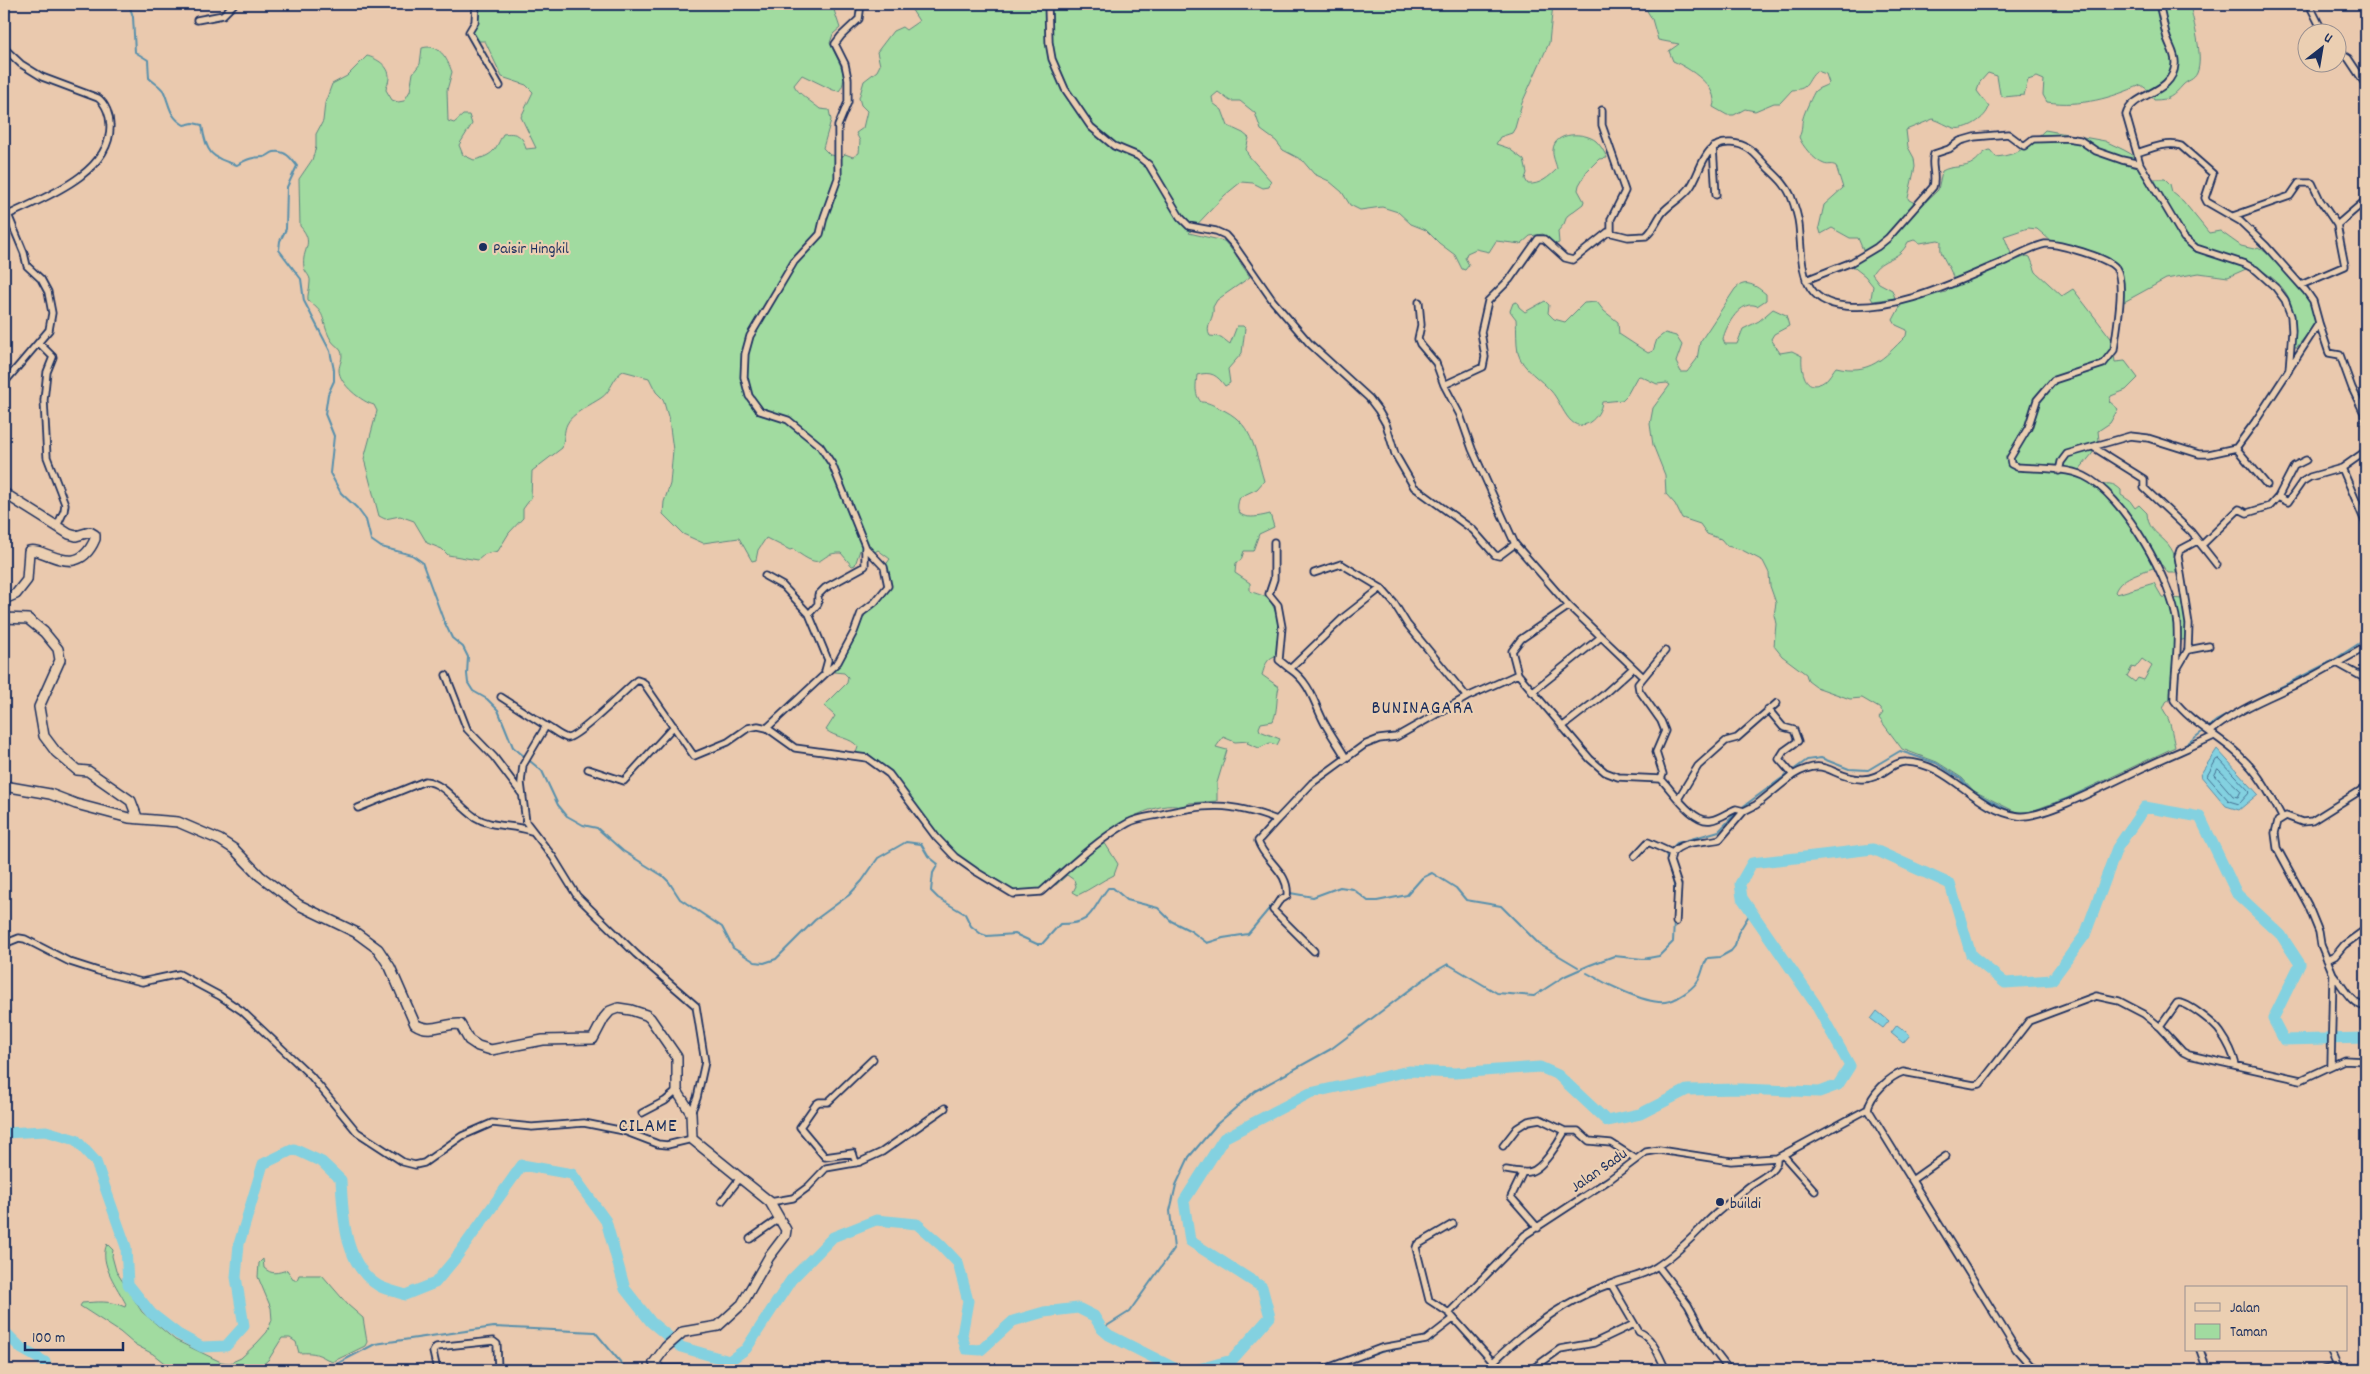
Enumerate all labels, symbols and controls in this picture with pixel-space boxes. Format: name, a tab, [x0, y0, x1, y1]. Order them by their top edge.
north arrow	[2298, 22, 2348, 72]
text: U	[2320, 28, 2336, 49]
place label: Paisir Hingkil	[493, 238, 569, 261]
marker: Paisir Hingkil	[477, 241, 489, 253]
district label: BUNINAGARA	[1372, 696, 1474, 723]
district label: CILAME	[618, 1114, 678, 1141]
street label: Jalan Sadu	[1566, 1143, 1633, 1199]
place label: buildi	[1730, 1193, 1761, 1216]
marker: buildi	[1714, 1196, 1726, 1208]
legend	[2185, 1286, 2348, 1352]
text: Jalan	[2230, 1298, 2260, 1320]
scale bar	[25, 1319, 122, 1351]
text: Taman	[2230, 1322, 2267, 1344]
text: 100 m	[32, 1328, 65, 1350]

